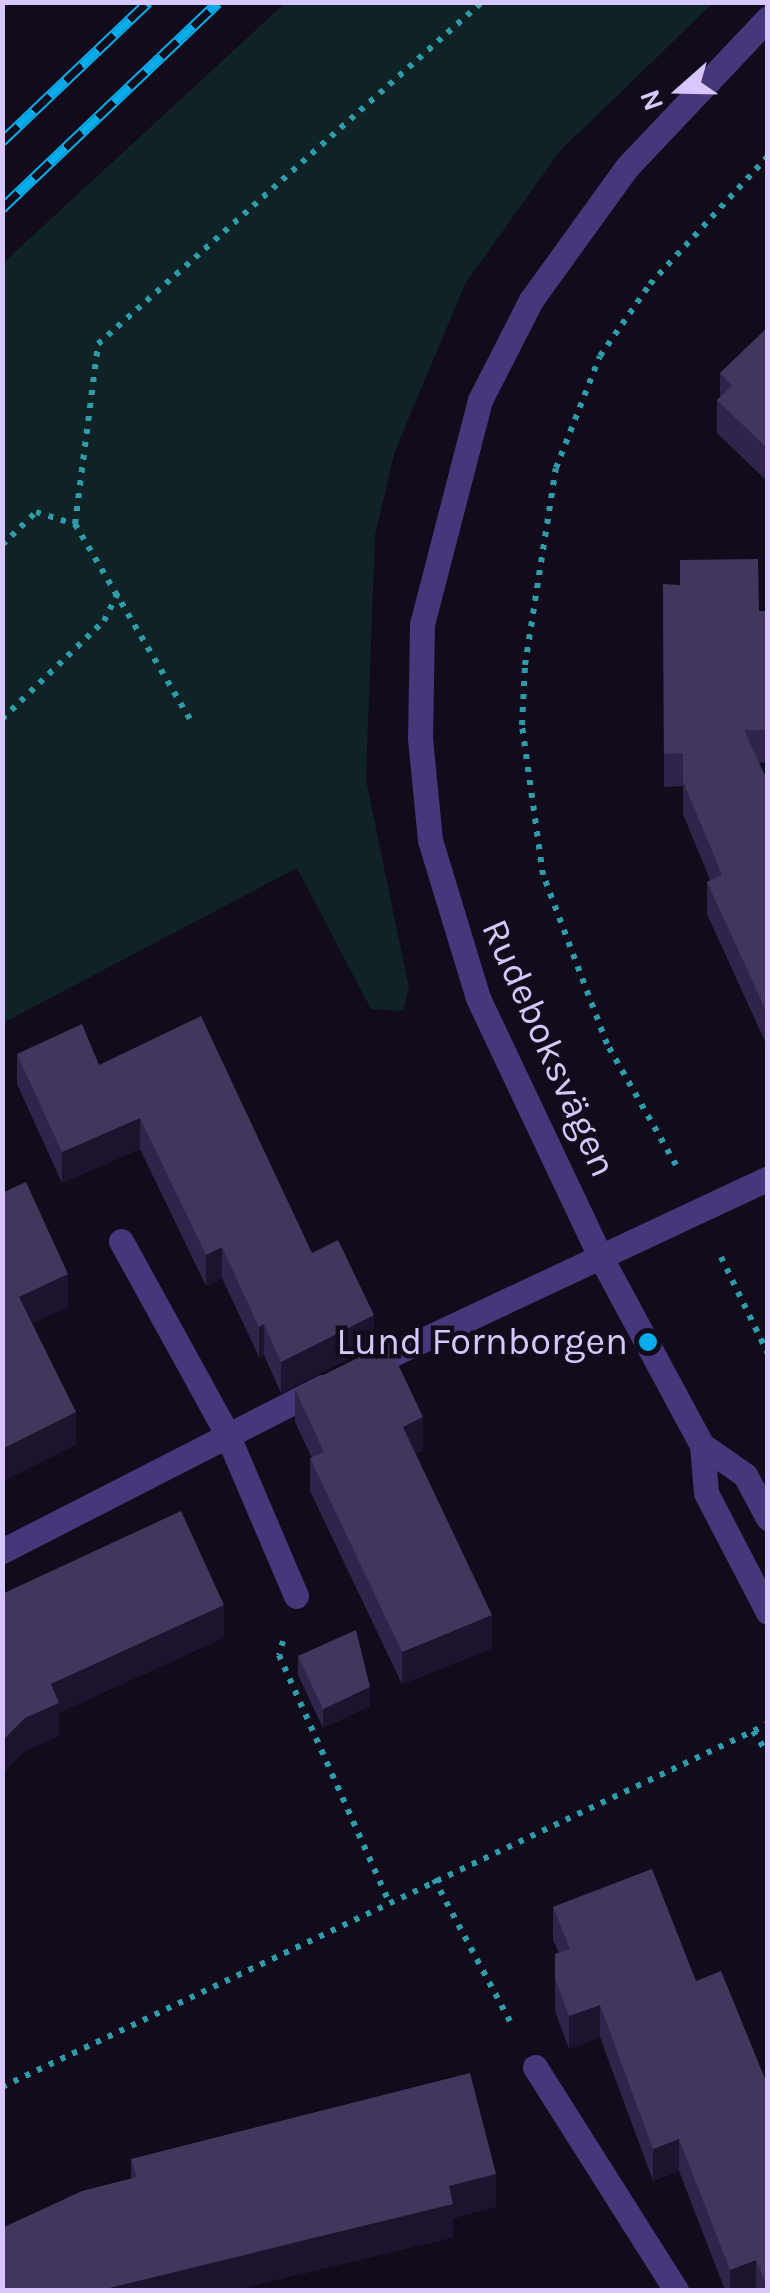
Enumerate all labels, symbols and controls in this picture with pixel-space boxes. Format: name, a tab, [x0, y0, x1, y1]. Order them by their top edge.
north arrow	[630, 40, 730, 140]
text: N	[632, 85, 670, 116]
street label: Rudeboksvägen	[472, 912, 626, 1184]
place label: Lund Fornborgen	[336, 1319, 628, 1365]
marker: Lund Fornborgen	[637, 1331, 659, 1353]

